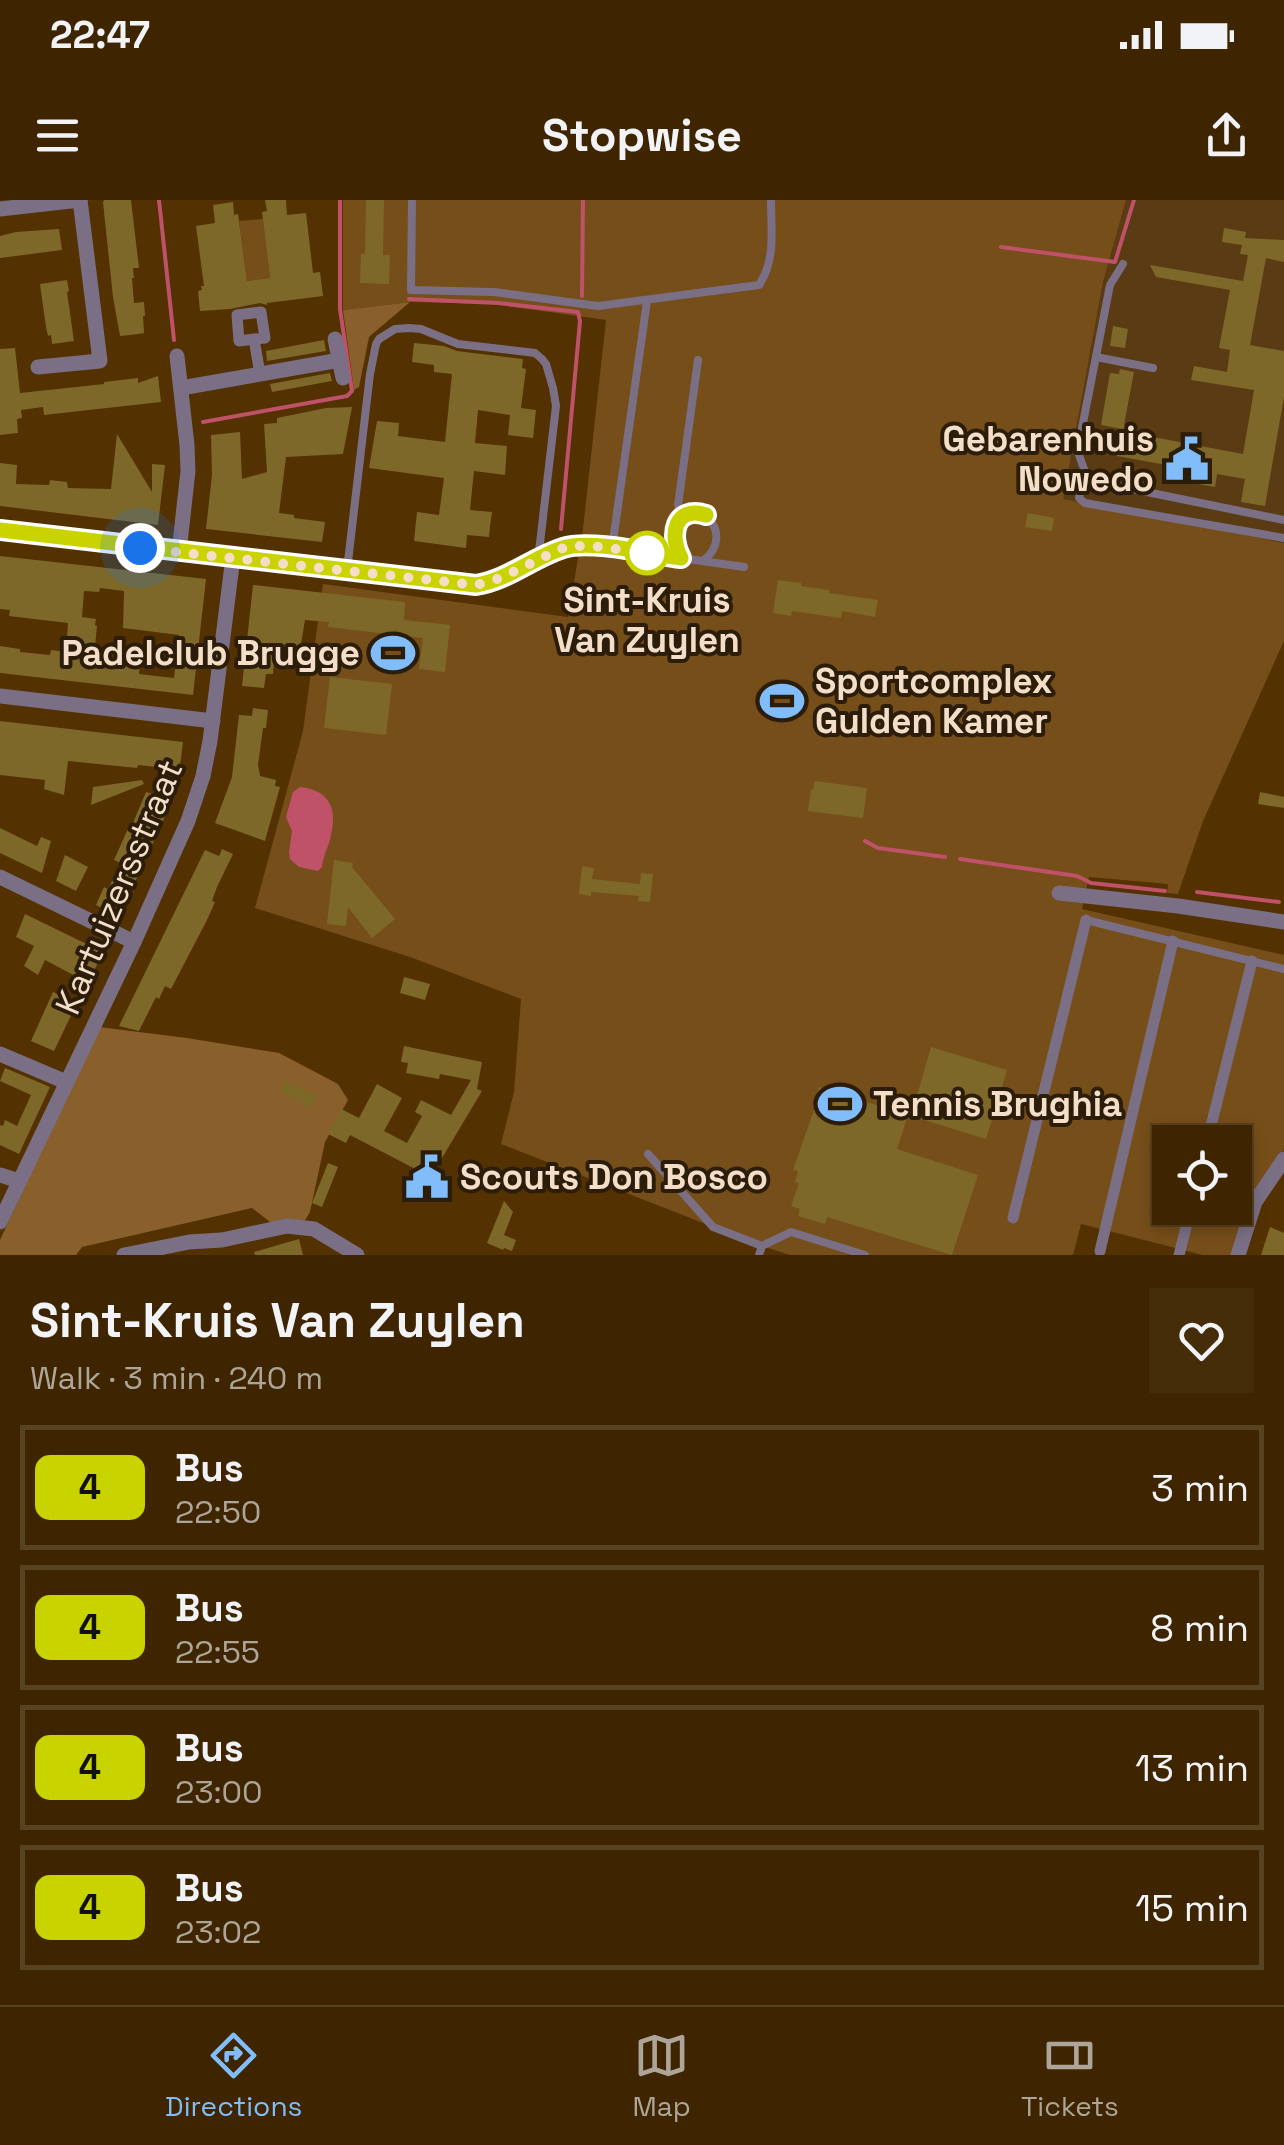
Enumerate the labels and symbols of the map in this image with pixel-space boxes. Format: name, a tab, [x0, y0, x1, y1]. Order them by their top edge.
place label: Gebarenhuis Nowedo	[943, 417, 1154, 501]
public building icon: Gebarenhuis Nowedo	[1163, 435, 1211, 483]
your location	[115, 523, 165, 573]
marker: Sint-Kruis Van Zuylen	[626, 532, 668, 574]
place label: Sint-Kruis Van Zuylen	[554, 578, 740, 662]
sports icon: Padelclub Brugge	[369, 629, 417, 677]
place label: Padelclub Brugge	[61, 631, 360, 675]
place label: Sportcomplex Gulden Kamer	[815, 659, 1052, 743]
sports icon: Sportcomplex Gulden Kamer	[758, 677, 806, 725]
street label: Kartuizersstraat	[46, 753, 192, 1021]
sports icon: Tennis Brughia	[816, 1080, 864, 1128]
place label: Tennis Brughia	[873, 1082, 1122, 1126]
public building icon: Scouts Don Bosco	[403, 1153, 451, 1201]
place label: Scouts Don Bosco	[460, 1155, 768, 1199]

